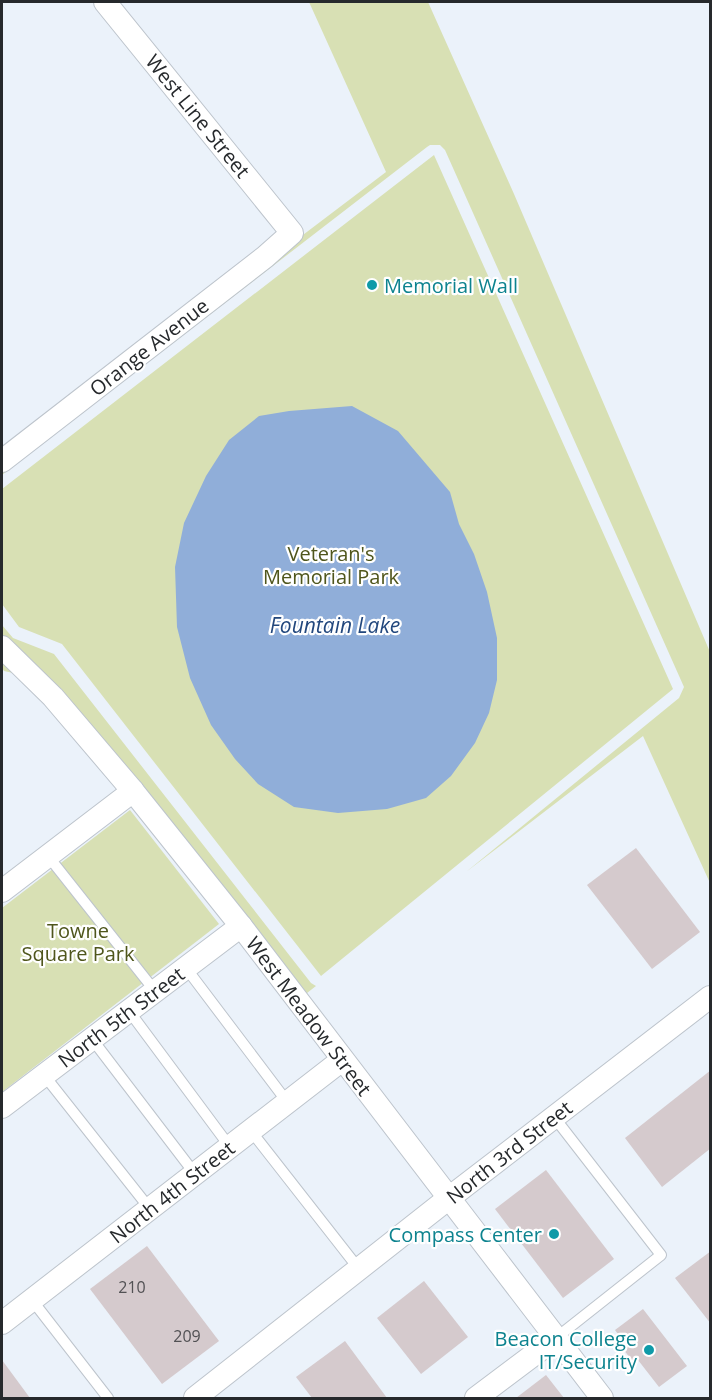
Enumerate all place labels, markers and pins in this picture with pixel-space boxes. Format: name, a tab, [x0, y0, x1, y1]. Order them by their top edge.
place label: Memorial Wall	[384, 272, 518, 299]
marker: Memorial Wall	[365, 278, 379, 292]
place label: Compass Center	[389, 1221, 542, 1248]
marker: Compass Center	[547, 1227, 561, 1241]
place label: Beacon College IT/Security	[495, 1325, 638, 1375]
marker: Beacon College IT/Security	[642, 1343, 656, 1357]

